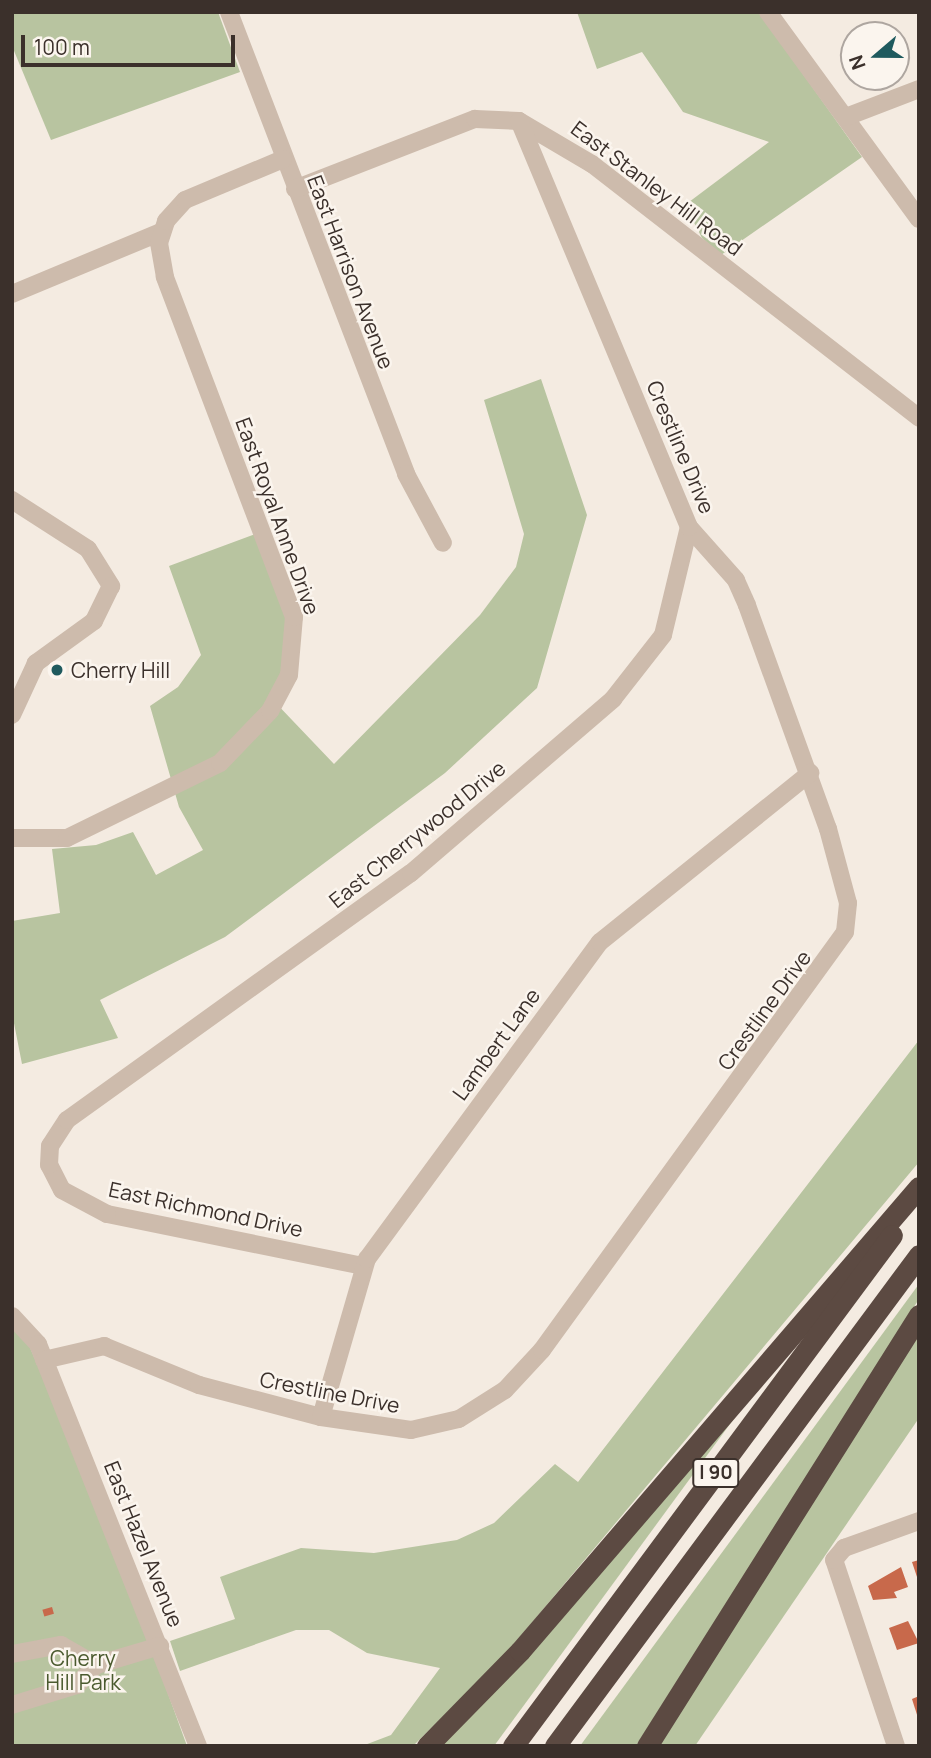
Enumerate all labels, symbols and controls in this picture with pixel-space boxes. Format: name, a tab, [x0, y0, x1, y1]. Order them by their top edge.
scale bar	[24, 21, 238, 65]
north arrow	[840, 21, 910, 91]
text: 100 m	[34, 33, 90, 61]
text: N	[843, 52, 872, 73]
street label: East Stanley Hill Road	[566, 115, 748, 261]
street label: East Harrison Avenue	[302, 172, 400, 372]
street label: Crestline Drive	[642, 377, 720, 517]
street label: East Royal Anne Drive	[231, 414, 325, 618]
place label: Cherry Hill	[71, 657, 170, 683]
marker: Cherry Hill	[49, 662, 65, 678]
street label: East Cherrywood Drive	[324, 755, 510, 913]
street label: Crestline Drive	[712, 945, 816, 1075]
street label: Lambert Lane	[447, 983, 545, 1105]
street label: East Richmond Drive	[107, 1176, 305, 1242]
street label: Crestline Drive	[258, 1366, 402, 1418]
street label: East Hazel Avenue	[99, 1457, 189, 1631]
road number: I 90	[692, 1457, 740, 1488]
park label: Cherry Hill Park	[45, 1645, 121, 1695]

